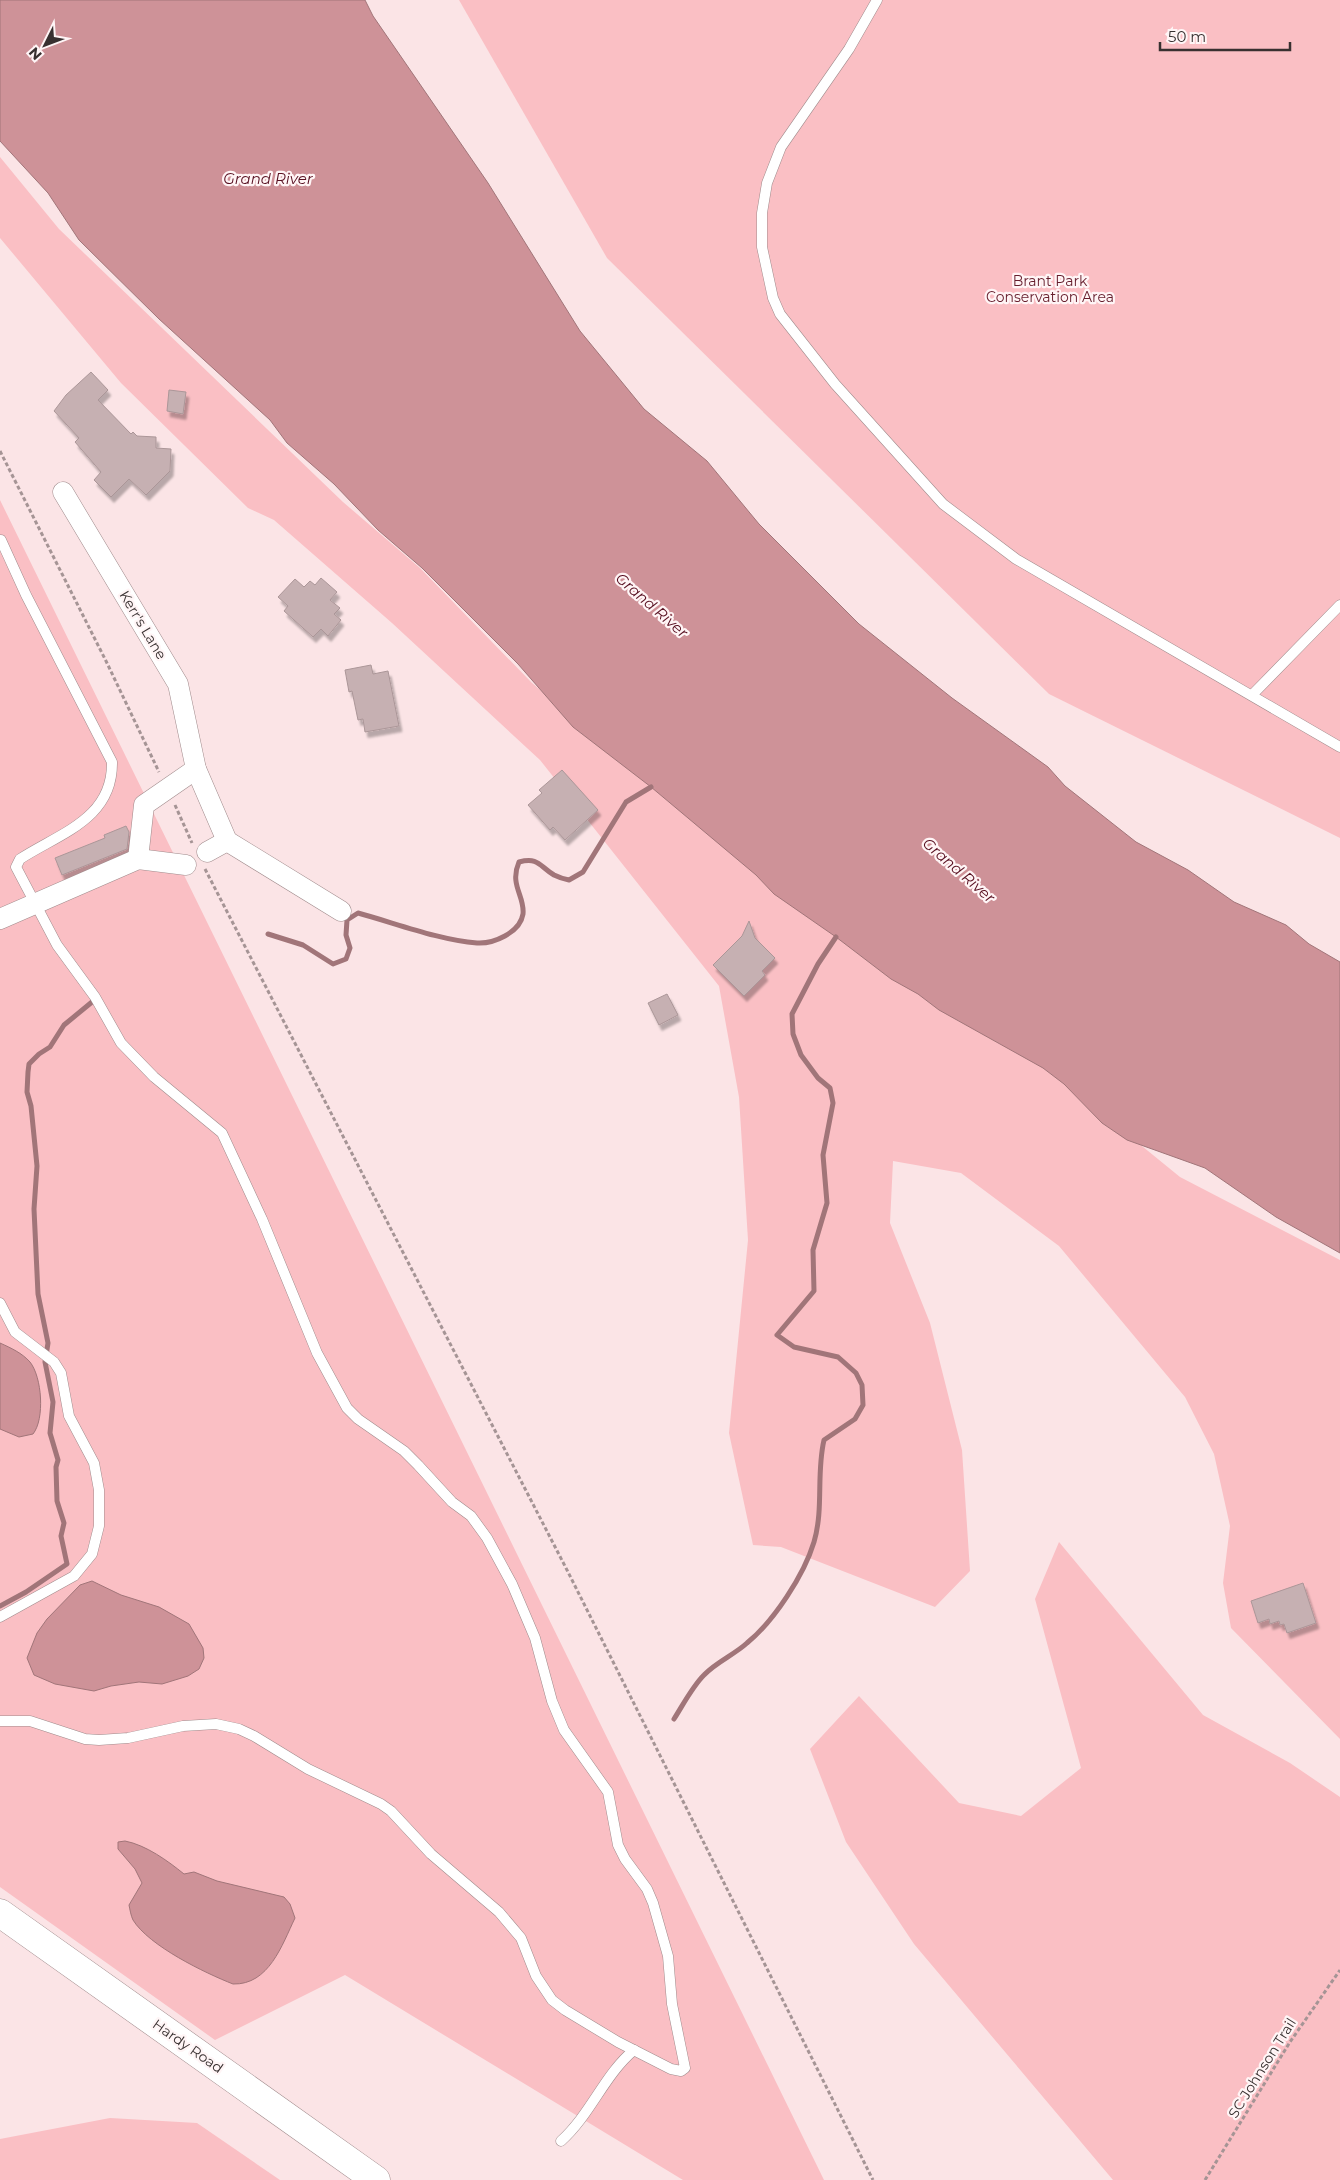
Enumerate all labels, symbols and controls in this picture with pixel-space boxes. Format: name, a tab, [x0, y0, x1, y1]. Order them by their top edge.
north arrow	[20, 20, 70, 70]
scale bar	[1160, 20, 1290, 52]
text: 50 m	[1168, 27, 1206, 46]
text: N	[25, 43, 46, 64]
water label: Grand River	[223, 169, 314, 188]
park label: Brant Park Conservation Area	[986, 272, 1114, 306]
water label: Grand River	[612, 568, 693, 642]
street label: Kerr's Lane	[115, 587, 171, 663]
water label: Grand River	[919, 833, 1000, 907]
street label: Hardy Road	[149, 2015, 227, 2077]
street label: SC Johnson Trail	[1224, 2015, 1300, 2121]

